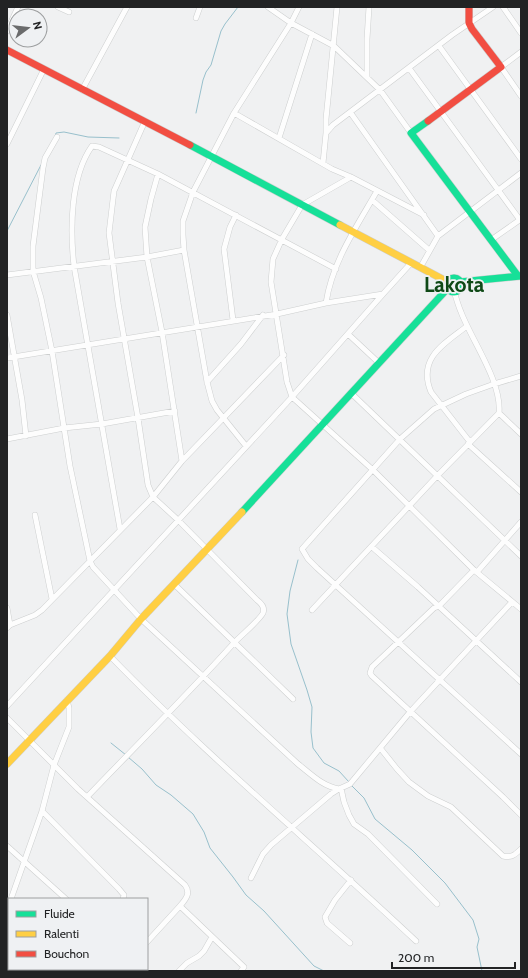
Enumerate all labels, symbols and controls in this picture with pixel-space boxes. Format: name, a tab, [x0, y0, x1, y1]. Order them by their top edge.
north arrow	[8, 8, 48, 48]
text: N	[30, 20, 45, 31]
district label: Lakota	[424, 272, 485, 297]
legend	[8, 898, 148, 970]
text: Fluide	[44, 906, 75, 921]
text: Ralenti	[44, 926, 79, 941]
scale bar	[392, 944, 515, 970]
text: Bouchon	[44, 946, 90, 961]
text: 200 m	[398, 950, 434, 965]

